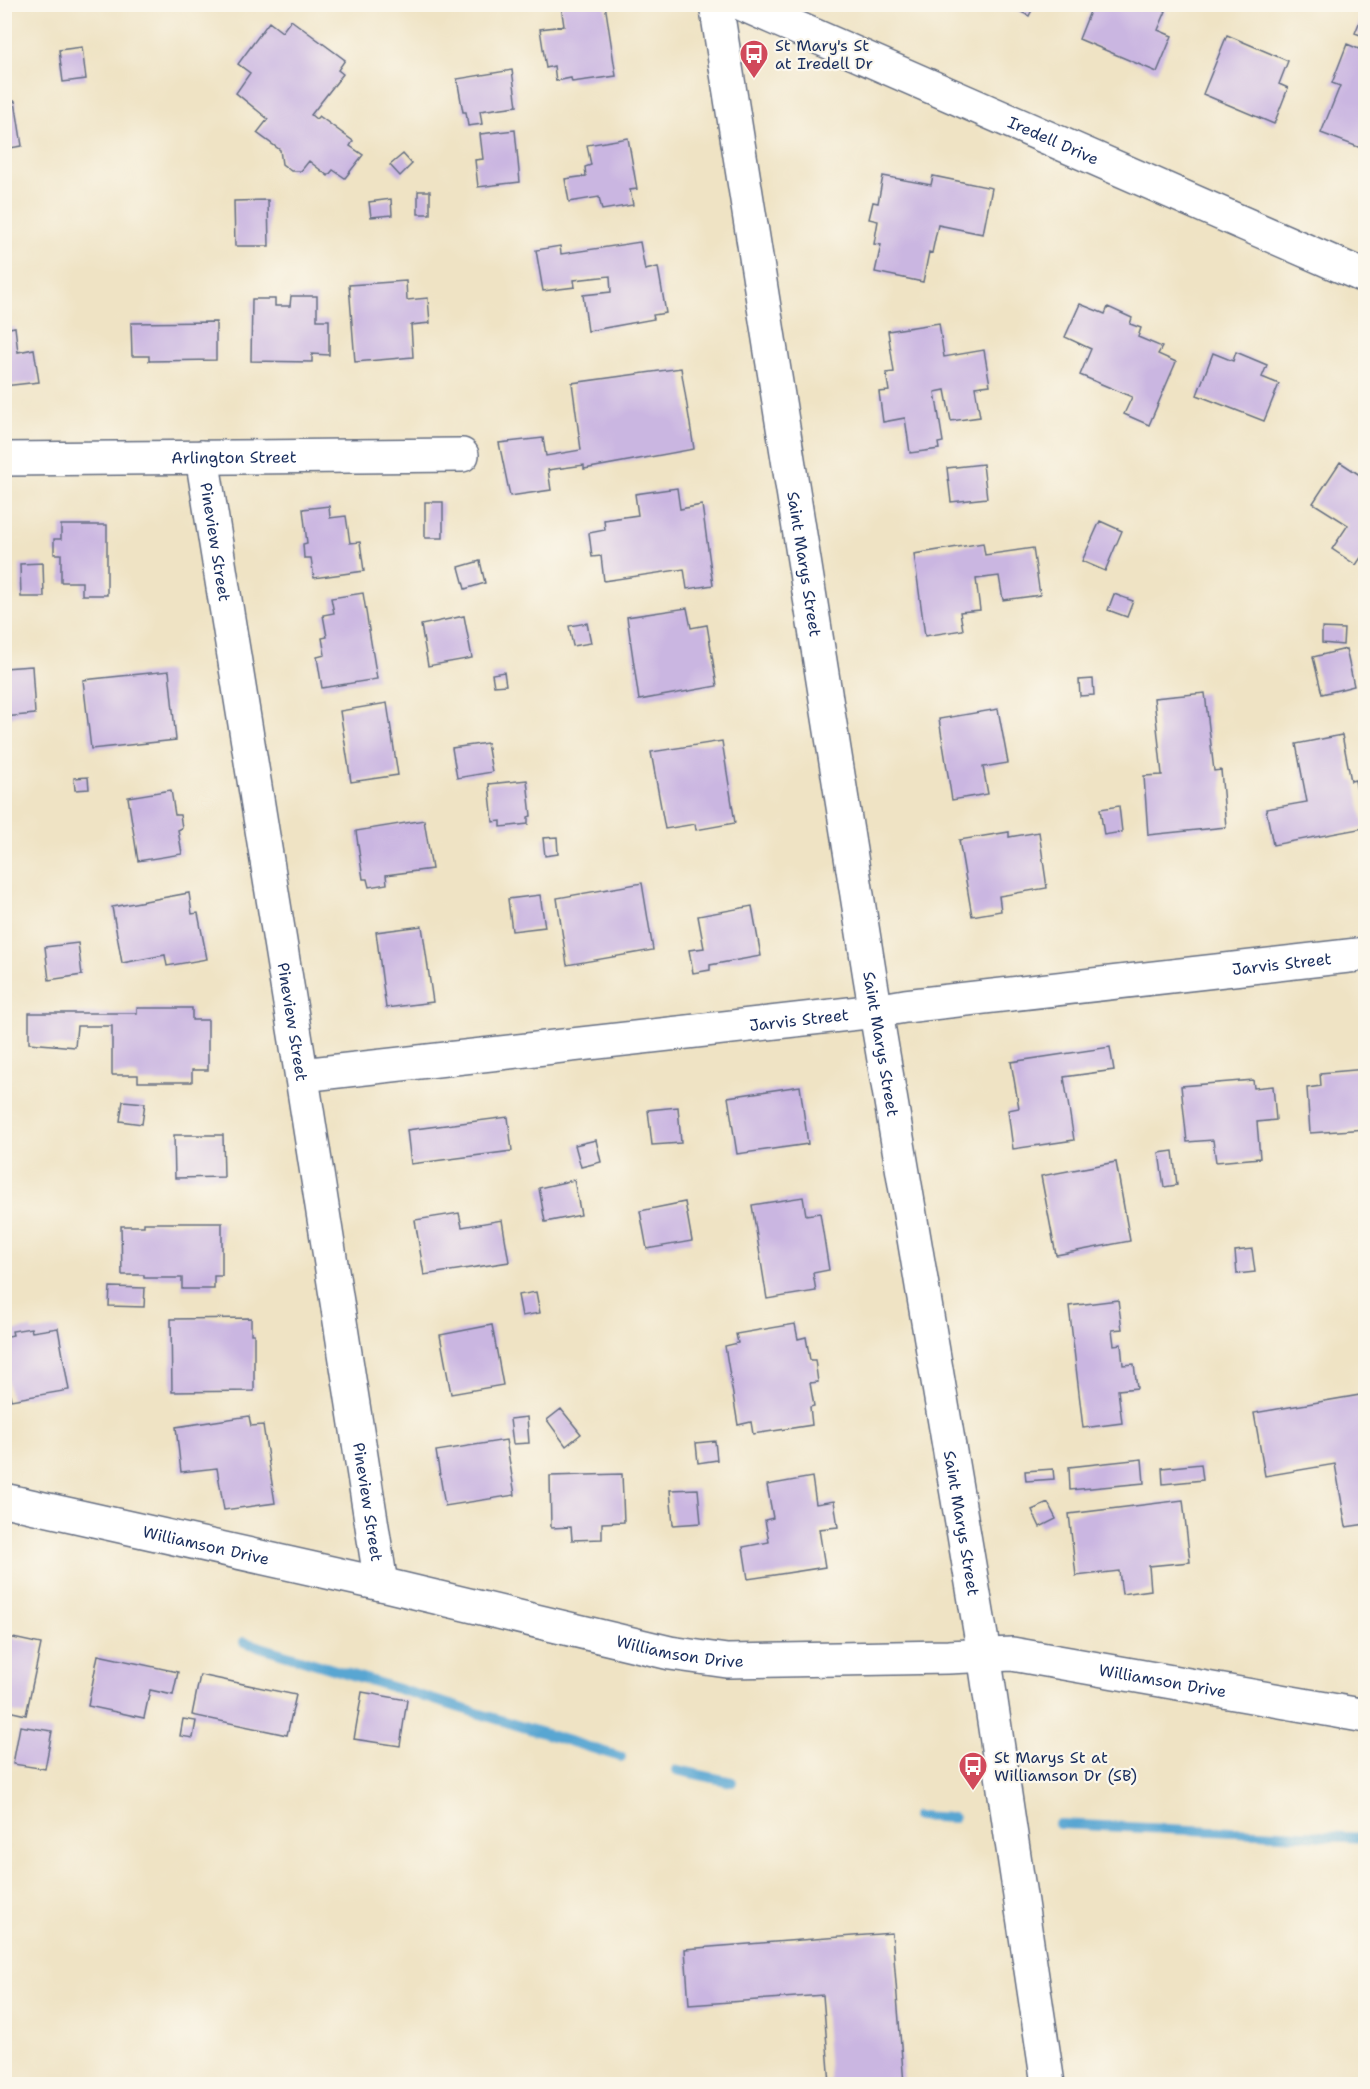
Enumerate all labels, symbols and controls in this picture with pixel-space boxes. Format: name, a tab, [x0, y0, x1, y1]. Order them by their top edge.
place label: St Mary's St at Iredell Dr	[775, 35, 873, 74]
bus stop icon: St Mary's St at Iredell Dr	[738, 38, 770, 80]
street label: Iredell Drive	[1005, 112, 1102, 170]
street label: Arlington Street	[171, 446, 297, 469]
street label: Pineview Street	[195, 481, 235, 603]
street label: Saint Marys Street	[782, 490, 826, 638]
street label: Jarvis Street	[1231, 948, 1333, 980]
street label: Pineview Street	[272, 961, 312, 1083]
street label: Saint Marys Street	[858, 970, 903, 1118]
street label: Jarvis Street	[748, 1004, 850, 1036]
street label: Pineview Street	[348, 1441, 387, 1563]
street label: Saint Marys Street	[939, 1449, 984, 1597]
street label: Williamson Drive	[141, 1521, 271, 1570]
street label: Williamson Drive	[614, 1631, 744, 1672]
street label: Williamson Drive	[1097, 1659, 1228, 1702]
place label: St Marys St at Williamson Dr (SB)	[994, 1747, 1137, 1786]
bus stop icon: St Marys St at Williamson Dr (SB)	[957, 1750, 989, 1792]

